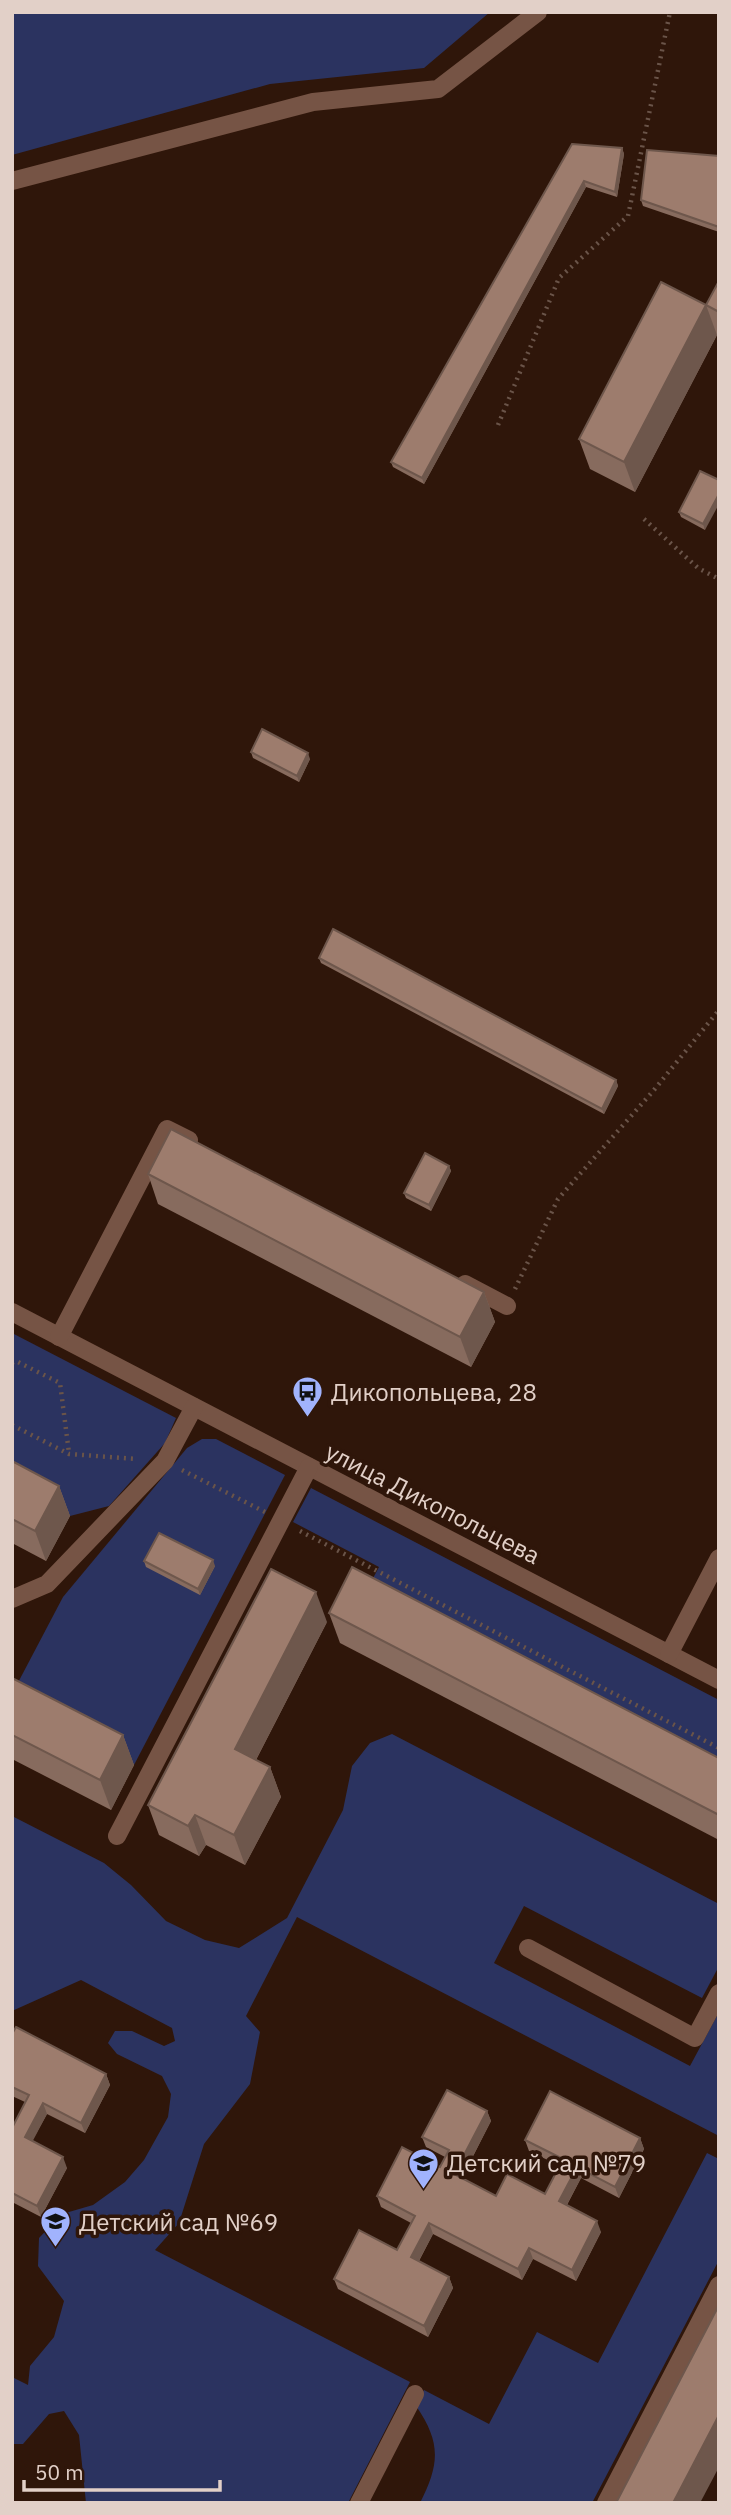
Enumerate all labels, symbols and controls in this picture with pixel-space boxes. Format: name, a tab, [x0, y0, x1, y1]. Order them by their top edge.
bus stop icon: Дикопольцева, 28	[291, 1375, 325, 1419]
place label: Дикопольцева, 28	[331, 1376, 537, 1408]
street label: улица Дикопольцева	[320, 1435, 546, 1571]
school or university icon: Детский сад №79	[407, 2146, 441, 2190]
place label: Детский сад №79	[447, 2147, 646, 2179]
school or university icon: Детский сад №69	[39, 2205, 73, 2249]
place label: Детский сад №69	[79, 2206, 278, 2238]
scale bar	[24, 2448, 220, 2492]
text: 50 m	[35, 2458, 84, 2486]

